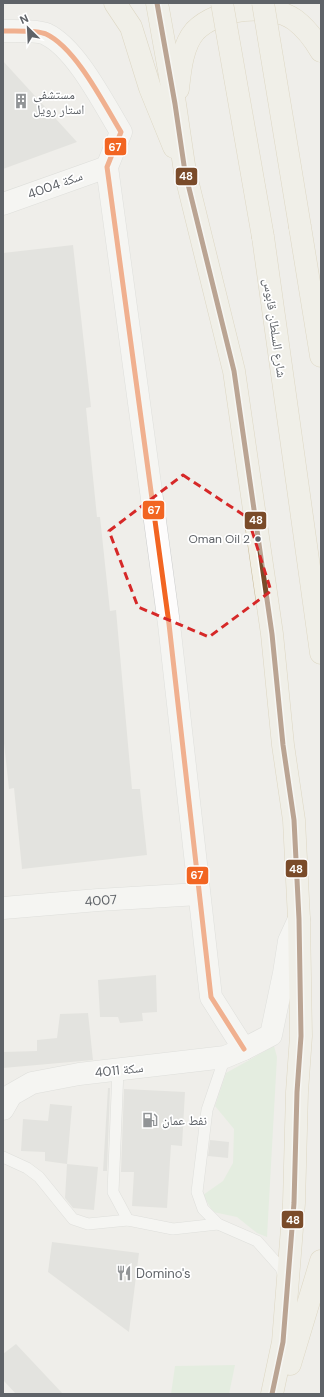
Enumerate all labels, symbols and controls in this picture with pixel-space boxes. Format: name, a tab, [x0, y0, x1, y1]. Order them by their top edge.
north arrow	[8, 8, 48, 48]
text: N	[17, 11, 30, 27]
place label: مستشفى استار رويل	[33, 86, 84, 118]
building icon: مستشفى استار رويل	[12, 92, 30, 110]
line badge: 67	[104, 137, 127, 156]
text: 67	[109, 140, 121, 154]
street label: سكة 4004	[25, 167, 85, 203]
line badge: 48	[175, 167, 198, 186]
text: 48	[179, 169, 193, 183]
street label: شارع السلطان قابوس	[259, 277, 290, 379]
line badge: 67	[142, 500, 165, 520]
text: 67	[148, 503, 160, 517]
line badge: 48	[244, 511, 267, 530]
text: 48	[249, 513, 263, 527]
place label: Oman Oil 2	[188, 531, 250, 547]
marker: Oman Oil 2	[253, 534, 263, 544]
line badge: 48	[285, 859, 308, 878]
text: 48	[289, 862, 303, 876]
line badge: 67	[186, 866, 209, 885]
text: 67	[191, 868, 203, 882]
street label: 4007	[84, 890, 117, 910]
street label: سكة 4011	[94, 1059, 144, 1081]
fuel station icon: نفط عمان	[141, 1111, 159, 1129]
place label: نفط عمان	[162, 1112, 207, 1129]
line badge: 48	[281, 1210, 304, 1229]
text: 48	[286, 1213, 300, 1227]
restaurant icon: Domino's	[115, 1264, 133, 1282]
place label: Domino's	[136, 1265, 191, 1282]

